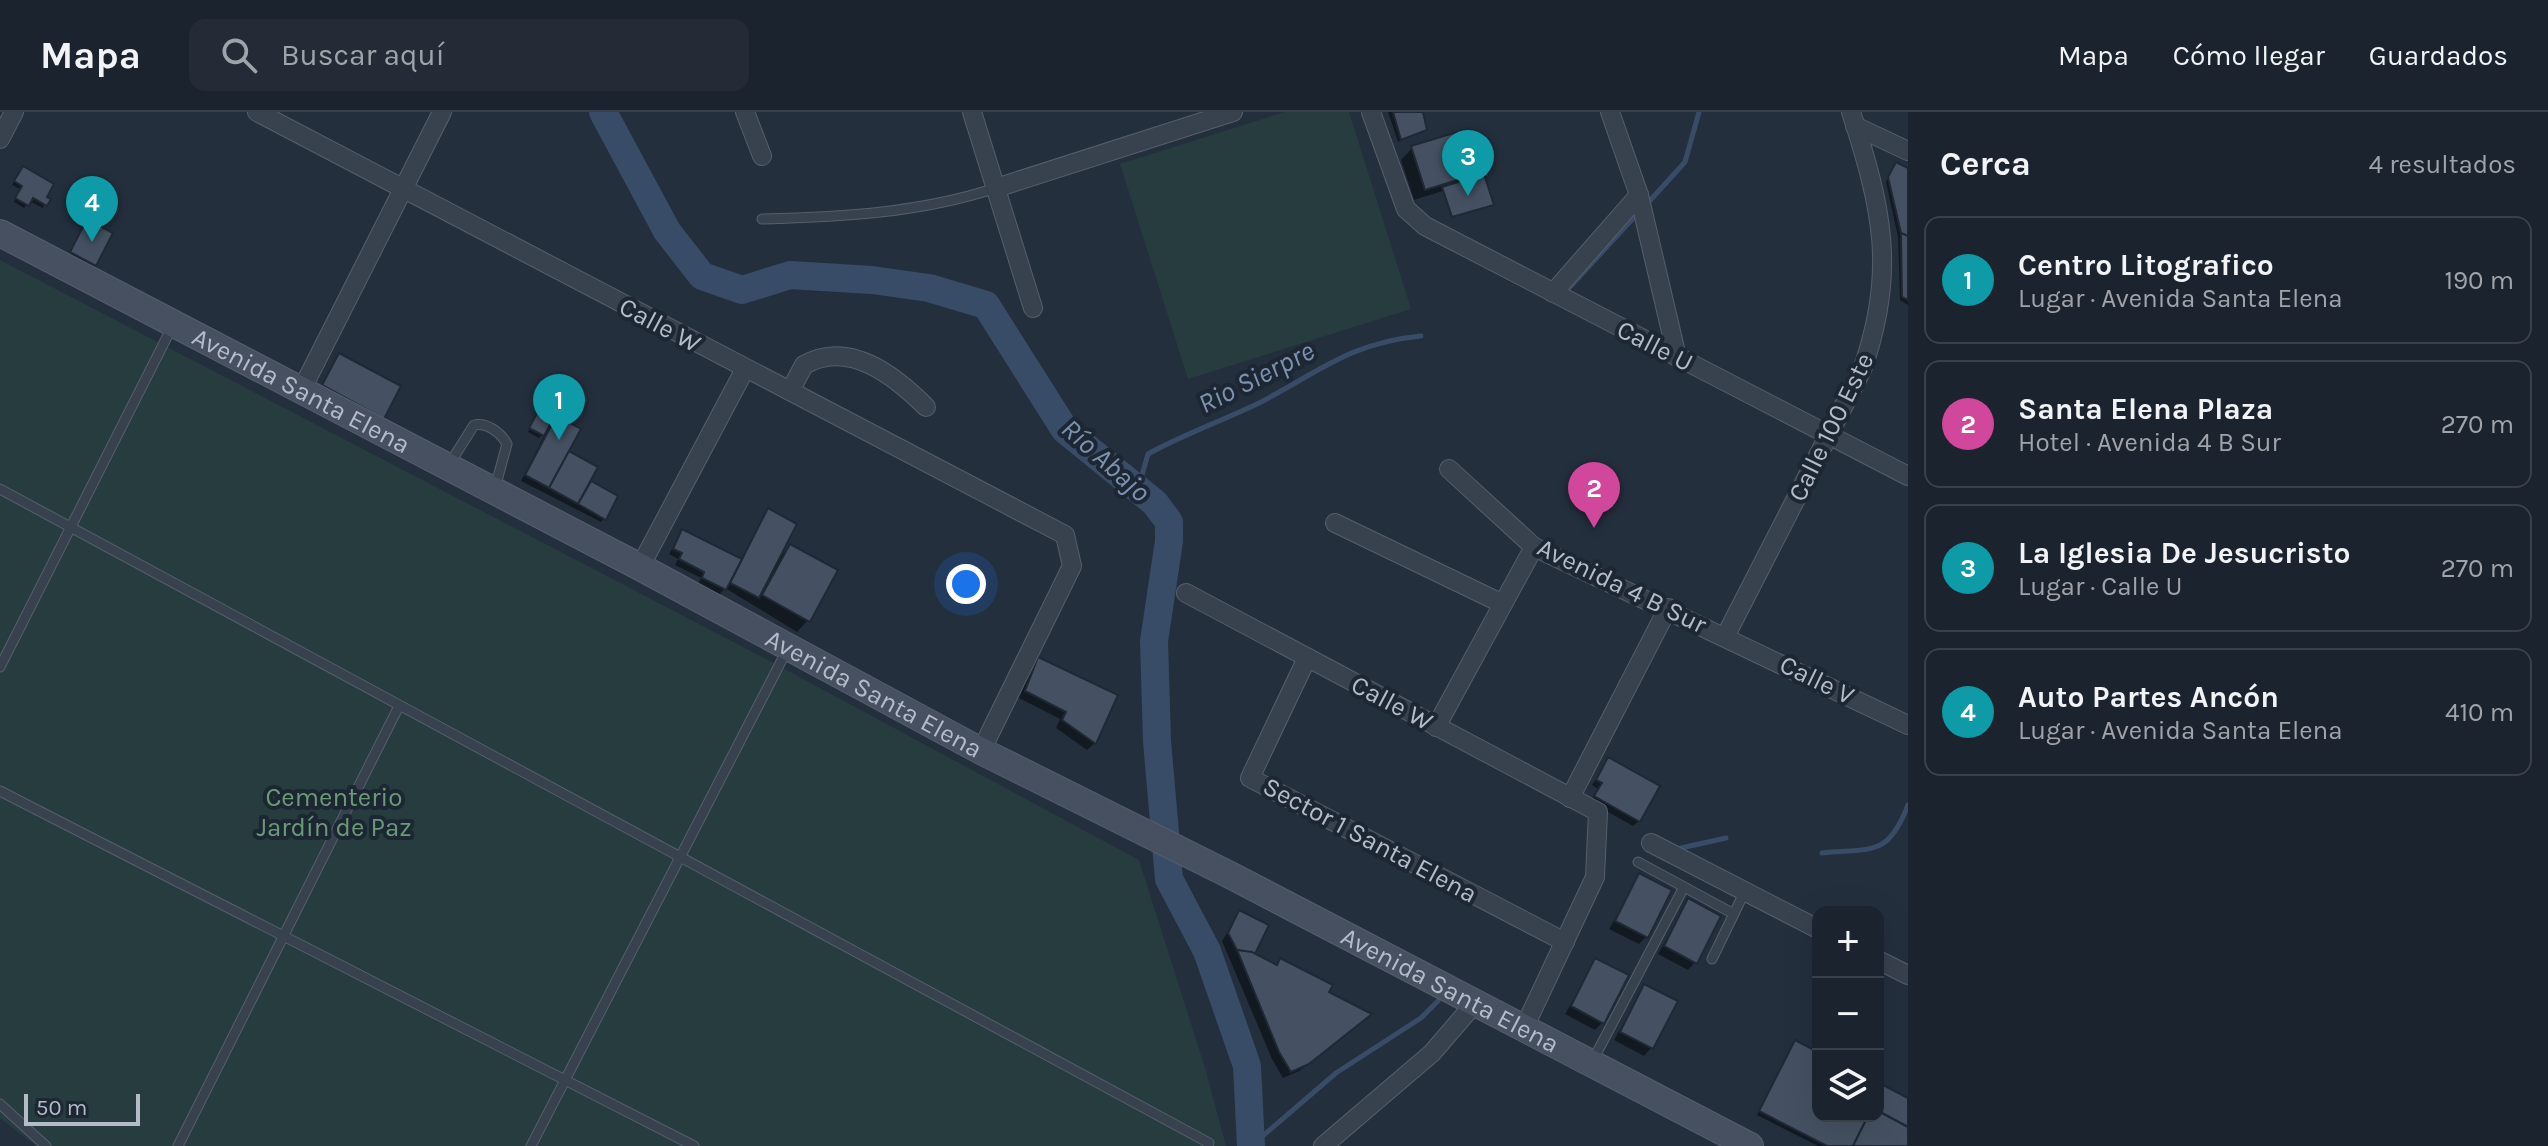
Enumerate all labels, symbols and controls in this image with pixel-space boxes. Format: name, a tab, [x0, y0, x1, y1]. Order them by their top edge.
search box	[189, 19, 749, 91]
text: Mapa	[40, 33, 141, 78]
icon: search	[217, 33, 261, 77]
text: Buscar aquí	[281, 37, 445, 73]
text: Mapa	[2058, 39, 2129, 72]
text: Cómo llegar	[2173, 39, 2325, 72]
text: Guardados	[2369, 39, 2508, 72]
pin: 3	[1442, 130, 1494, 196]
text: Cerca	[1940, 144, 2031, 184]
text: 4 resultados	[2369, 149, 2516, 180]
pin: 4	[66, 176, 118, 242]
text: Centro Litografico	[2018, 247, 2274, 283]
text: 1	[1963, 265, 1973, 296]
text: 190 m	[2444, 265, 2514, 296]
text: Lugar · Avenida Santa Elena	[2018, 283, 2343, 314]
street label: Calle W	[614, 291, 706, 359]
street label: Calle U	[1612, 314, 1698, 378]
street label: Avenida Santa Elena	[187, 321, 416, 460]
water label: Rio Sierpre	[1193, 334, 1319, 420]
street label: Calle 100 Este	[1782, 348, 1880, 506]
pin: 1	[533, 374, 585, 440]
text: Santa Elena Plaza	[2018, 391, 2273, 427]
text: 2	[1960, 409, 1976, 440]
text: 270 m	[2441, 409, 2514, 440]
water label: Río Abajo	[1055, 412, 1157, 508]
text: Hotel · Avenida 4 B Sur	[2018, 427, 2281, 458]
pin: 2	[1568, 462, 1620, 528]
street label: Avenida 4 B Sur	[1533, 532, 1712, 641]
text: La Iglesia De Jesucristo	[2018, 535, 2350, 571]
text: 3	[1960, 553, 1976, 584]
text: 270 m	[2441, 553, 2514, 584]
your location	[946, 564, 986, 604]
text: Lugar · Calle U	[2018, 571, 2183, 602]
street label: Avenida Santa Elena	[761, 622, 988, 764]
street label: Calle V	[1775, 649, 1860, 711]
street label: Calle W	[1346, 669, 1438, 737]
text: Auto Partes Ancón	[2018, 679, 2279, 715]
text: 4	[1960, 697, 1976, 728]
text: 410 m	[2445, 697, 2514, 728]
text: Lugar · Avenida Santa Elena	[2018, 715, 2343, 746]
street label: Sector 1 Santa Elena	[1258, 770, 1482, 910]
park label: Cementerio Jardín de Paz	[256, 782, 412, 843]
map controls	[1812, 906, 1884, 1122]
button: +	[1812, 906, 1884, 978]
street label: Avenida Santa Elena	[1336, 920, 1565, 1059]
button: −	[1812, 978, 1884, 1050]
button: layers	[1812, 1050, 1884, 1122]
scale bar	[24, 1090, 140, 1126]
text: 50 m	[36, 1095, 87, 1121]

